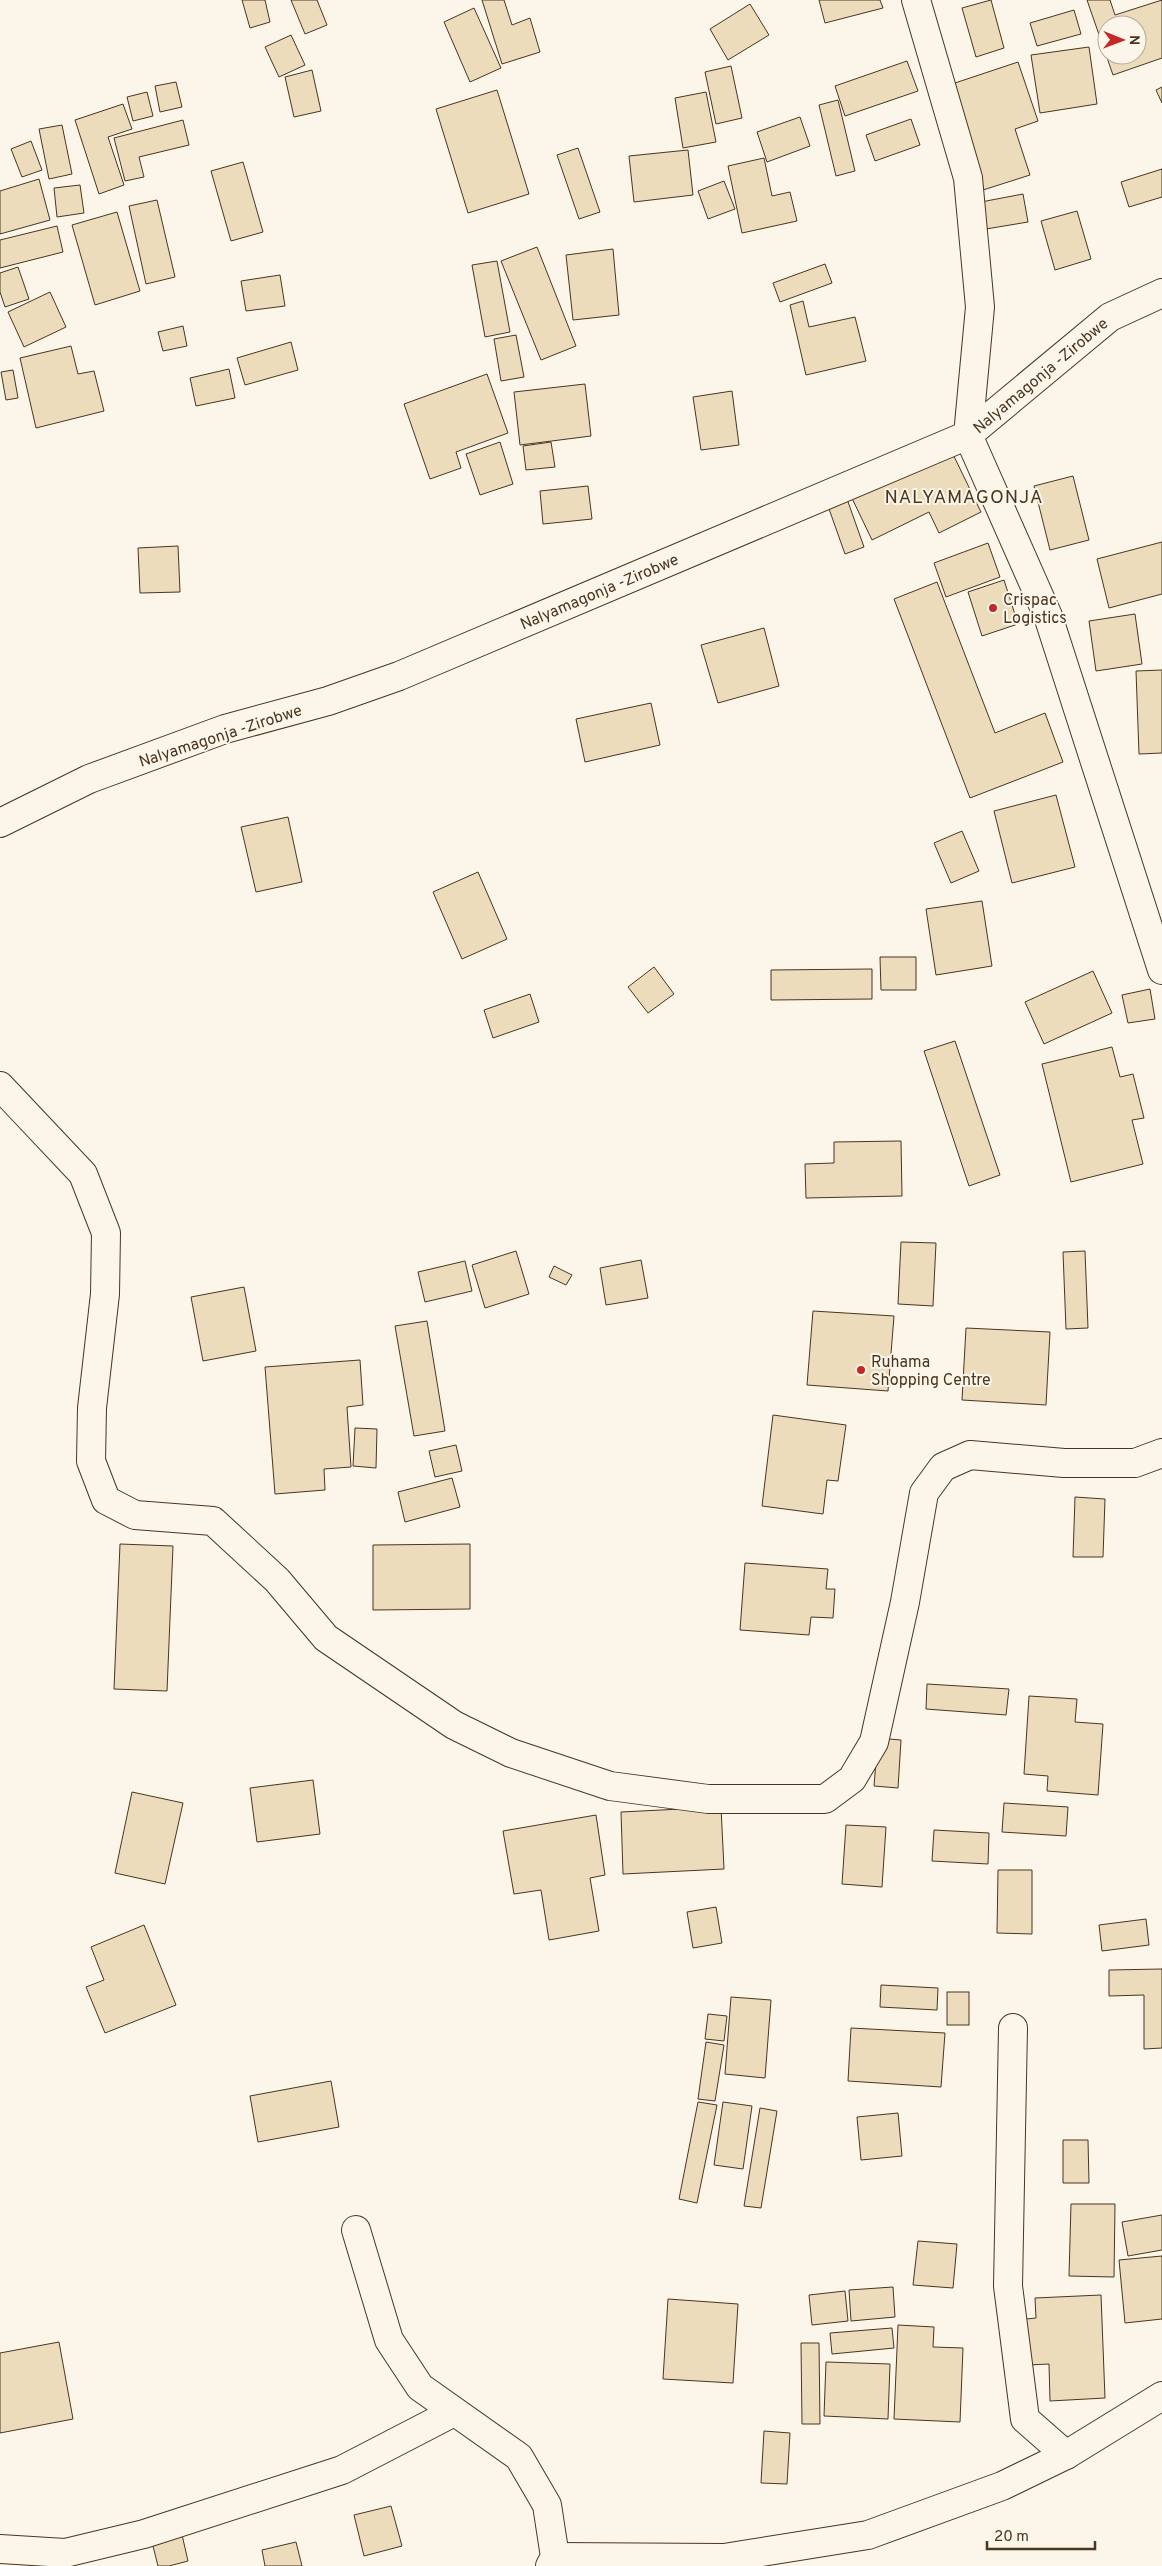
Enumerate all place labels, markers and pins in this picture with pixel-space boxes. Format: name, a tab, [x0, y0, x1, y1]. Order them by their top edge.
place label: Crispac Logistics	[1003, 591, 1067, 629]
marker: Crispac Logistics	[987, 602, 999, 614]
place label: Ruhama Shopping Centre	[871, 1353, 991, 1391]
marker: Ruhama Shopping Centre	[855, 1364, 867, 1376]

